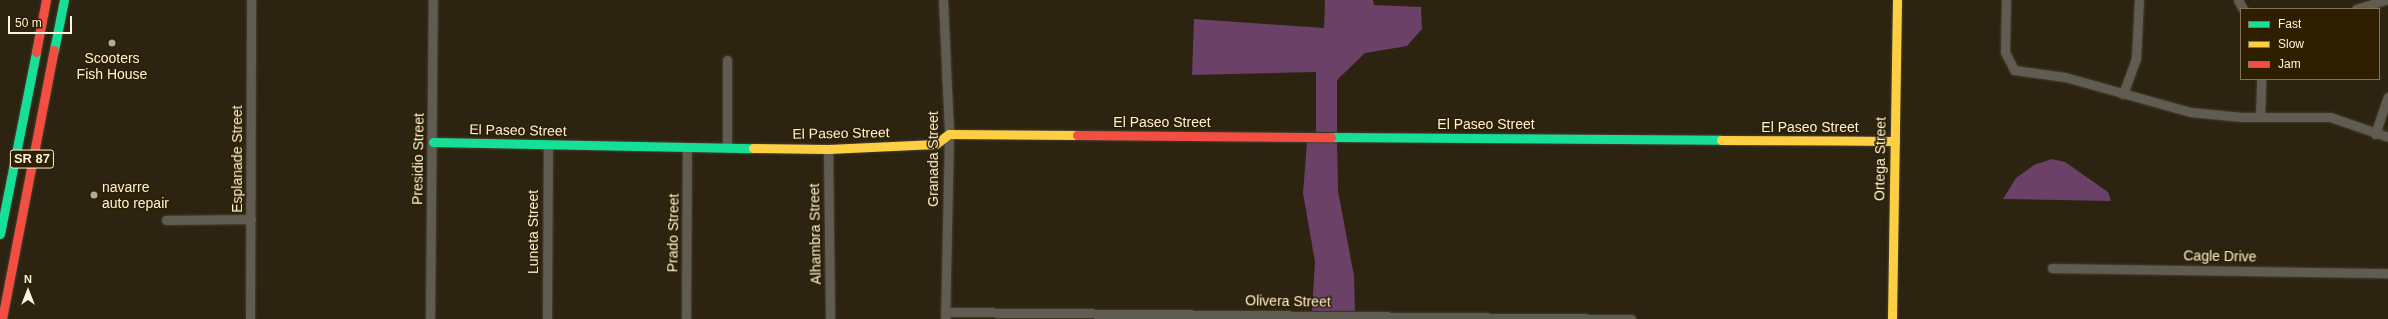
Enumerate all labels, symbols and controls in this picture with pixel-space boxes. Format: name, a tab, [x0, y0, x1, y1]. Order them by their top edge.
scale bar	[10, 8, 74, 34]
legend	[2240, 8, 2380, 80]
text: 50 m	[15, 16, 42, 30]
text: Fast	[2278, 17, 2301, 31]
text: Slow	[2278, 37, 2304, 51]
marker: Scooters Fish House	[107, 38, 117, 48]
place label: Scooters Fish House	[77, 50, 147, 82]
text: Jam	[2278, 57, 2301, 71]
street label: Esplanade Street	[229, 105, 245, 213]
street label: Granada Street	[925, 111, 941, 207]
street label: Presidio Street	[409, 113, 427, 205]
street label: El Paseo Street	[1113, 114, 1211, 130]
street label: El Paseo Street	[1437, 116, 1535, 132]
street label: Ortega Street	[1871, 117, 1889, 201]
street label: El Paseo Street	[1761, 119, 1859, 135]
street label: El Paseo Street	[469, 121, 567, 139]
street label: El Paseo Street	[792, 124, 890, 142]
road number: SR 87	[9, 148, 55, 170]
place label: navarre auto repair	[102, 179, 169, 212]
street label: Alhambra Street	[806, 183, 824, 285]
marker: navarre auto repair	[89, 190, 99, 200]
street label: Luneta Street	[525, 190, 541, 274]
street label: Prado Street	[664, 194, 682, 272]
street label: Cagle Drive	[2183, 247, 2257, 265]
north arrow	[8, 271, 48, 311]
text: N	[24, 273, 32, 285]
street label: Olivera Street	[1245, 292, 1331, 310]

